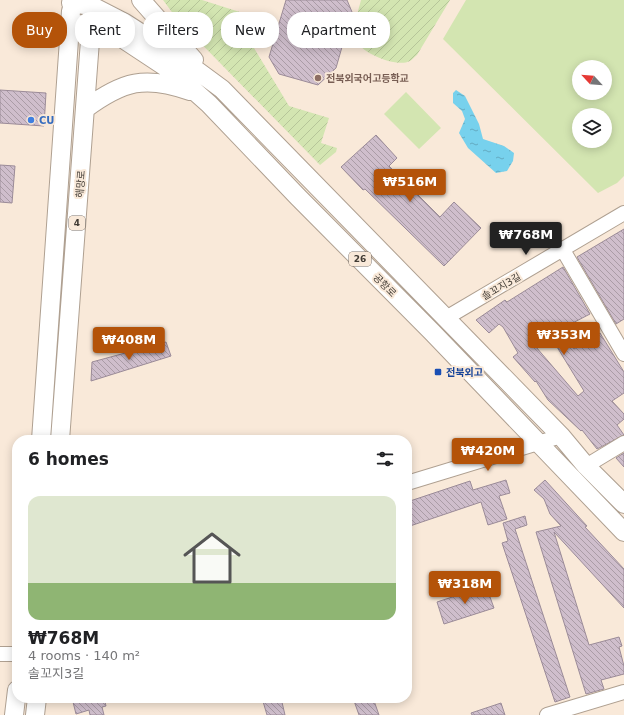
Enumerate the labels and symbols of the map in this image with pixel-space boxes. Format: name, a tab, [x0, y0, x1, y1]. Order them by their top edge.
north arrow	[572, 60, 612, 100]
place label: 전북외국어고등학교	[326, 72, 409, 84]
marker: 전북외국어고등학교	[313, 73, 323, 83]
marker: CU	[26, 115, 36, 125]
place label: CU	[39, 115, 54, 126]
pin: ₩516M	[382, 169, 438, 203]
street label: 해망로	[74, 170, 87, 198]
road number: 4	[69, 216, 85, 230]
pin: ₩768M	[498, 222, 554, 256]
road number: 26	[349, 252, 371, 266]
street label: 솔꼬지3길	[480, 271, 523, 302]
street label: 공항로	[371, 272, 398, 299]
pin: ₩353M	[536, 322, 592, 356]
pin: ₩408M	[101, 327, 157, 361]
marker: 전북외고	[433, 367, 443, 377]
place label: 전북외고	[446, 367, 484, 378]
pin: ₩420M	[460, 438, 516, 472]
pin: ₩318M	[437, 571, 493, 605]

